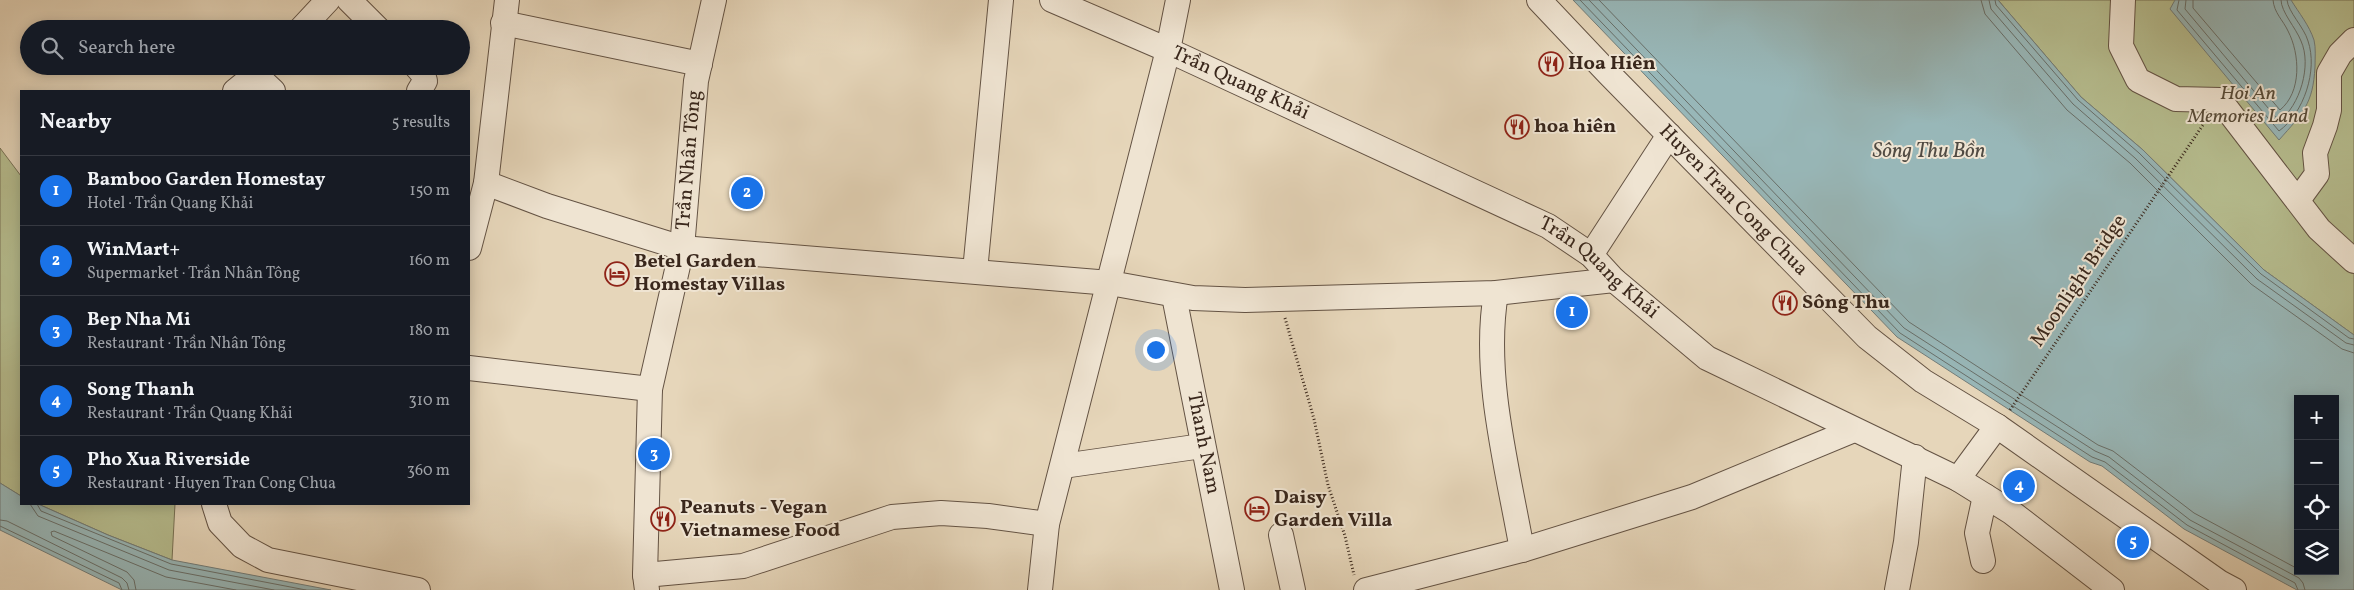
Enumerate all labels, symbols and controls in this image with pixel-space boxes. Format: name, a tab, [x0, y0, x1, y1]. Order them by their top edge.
search box	[20, 20, 470, 75]
icon: search	[38, 34, 66, 62]
text: Search here	[78, 35, 175, 61]
street label: Trần Quang Khải	[1167, 40, 1314, 127]
place label: Hoa Hiên	[1568, 50, 1656, 78]
restaurant icon: Hoa Hiên	[1538, 51, 1564, 77]
park label: Hoi An Memories Land	[2187, 80, 2308, 131]
street label: Trần Nhân Tông	[670, 89, 709, 231]
text: Nearby	[40, 108, 111, 137]
text: 5 results	[392, 112, 450, 134]
place label: hoa hiên	[1534, 113, 1616, 141]
restaurant icon: hoa hiên	[1504, 114, 1530, 140]
street label: Huyen Tran Cong Chua	[1652, 118, 1814, 283]
water label: Sông Thu Bồn	[1872, 137, 1986, 166]
text: Bamboo Garden Homestay	[87, 167, 326, 193]
pin: 2	[731, 174, 763, 212]
text: 1	[53, 180, 59, 202]
text: 150 m	[409, 180, 450, 202]
text: Hotel · Trần Quang Khải	[87, 193, 253, 215]
street label: Moonlight Bridge	[2024, 209, 2134, 353]
street label: Trần Quang Khải	[1534, 210, 1665, 326]
text: WinMart+	[87, 237, 180, 263]
place label: Betel Garden Homestay Villas	[634, 248, 785, 299]
text: 2	[52, 250, 60, 272]
text: 160 m	[409, 250, 450, 272]
hotel icon: Betel Garden Homestay Villas	[604, 261, 630, 287]
text: Supermarket · Trần Nhân Tông	[87, 263, 300, 285]
place label: Sông Thu	[1802, 289, 1890, 317]
restaurant icon: Sông Thu	[1772, 290, 1798, 316]
pin: 1	[1556, 293, 1588, 331]
text: Bep Nha Mi	[87, 307, 191, 333]
text: 3	[52, 320, 60, 342]
text: 180 m	[409, 320, 450, 342]
text: Restaurant · Trần Nhân Tông	[87, 333, 286, 355]
your location	[1143, 337, 1169, 363]
text: Song Thanh	[87, 377, 195, 403]
text: 4	[51, 390, 61, 412]
text: 310 m	[409, 390, 450, 412]
street label: Thanh Nam	[1179, 390, 1227, 497]
map controls	[2294, 395, 2339, 575]
button: +	[2294, 395, 2339, 440]
text: Restaurant · Trần Quang Khải	[87, 403, 293, 425]
pin: 3	[638, 435, 670, 473]
button: −	[2294, 440, 2339, 485]
text: Pho Xua Riverside	[87, 447, 250, 473]
text: 5	[52, 460, 60, 482]
text: 360 m	[407, 460, 450, 482]
pin: 4	[2003, 467, 2035, 505]
text: Restaurant · Huyen Tran Cong Chua	[87, 473, 336, 495]
place label: Daisy Garden Villa	[1274, 484, 1392, 535]
button: locate	[2294, 485, 2339, 530]
place label: Peanuts - Vegan Vietnamese Food	[680, 494, 840, 545]
hotel icon: Daisy Garden Villa	[1244, 496, 1270, 522]
restaurant icon: Peanuts - Vegan Vietnamese Food	[650, 506, 676, 532]
pin: 5	[2117, 523, 2149, 561]
button: layers	[2294, 530, 2339, 575]

